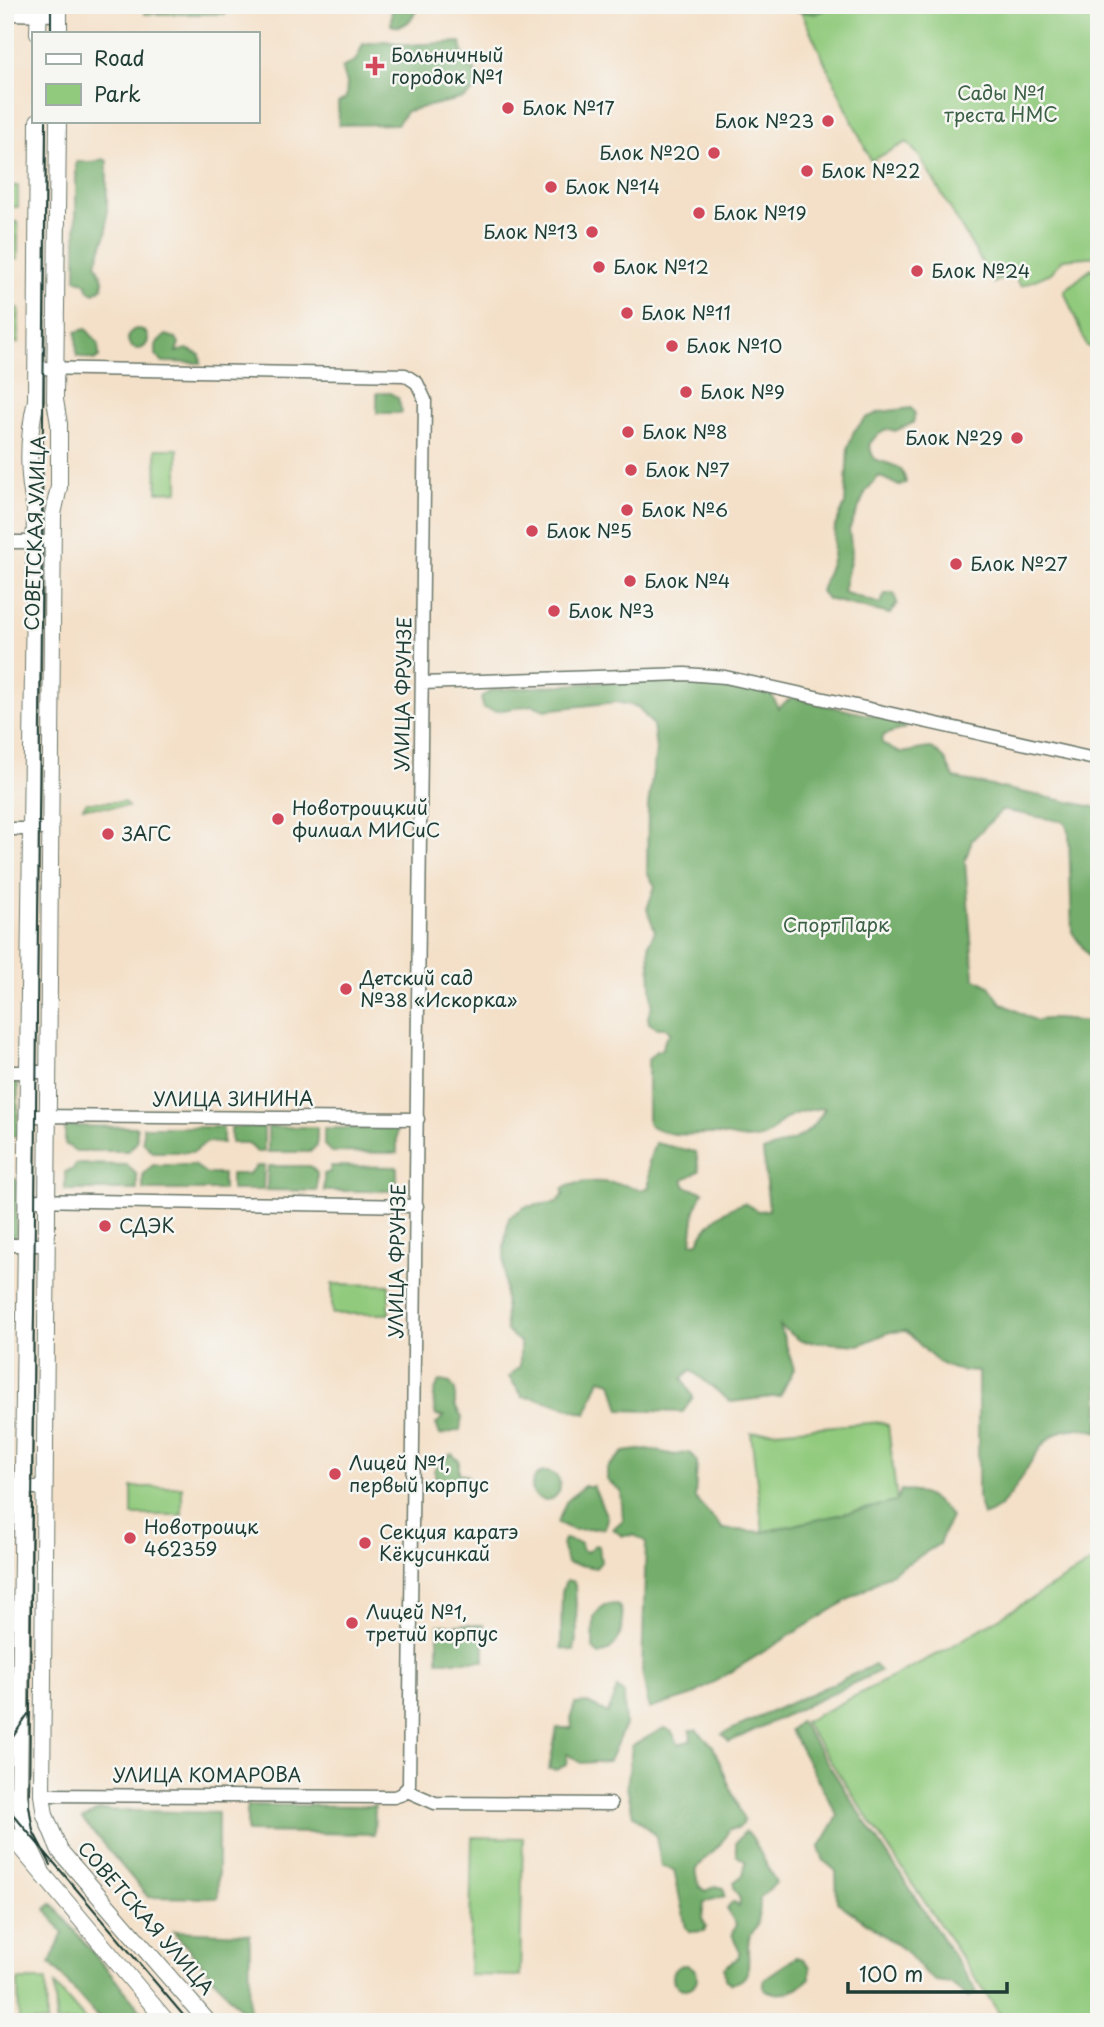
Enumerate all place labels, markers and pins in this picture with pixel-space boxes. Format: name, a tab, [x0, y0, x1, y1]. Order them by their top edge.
place label: Больничный городок №1	[391, 40, 504, 90]
marker: Больничный городок №1	[365, 56, 385, 76]
place label: Блок №17	[522, 93, 615, 121]
marker: Блок №17	[500, 100, 516, 116]
place label: Блок №23	[714, 106, 814, 134]
marker: Блок №23	[820, 113, 836, 129]
place label: Блок №20	[599, 138, 700, 166]
marker: Блок №20	[706, 145, 722, 161]
place label: Блок №22	[821, 156, 920, 184]
marker: Блок №22	[799, 163, 815, 179]
place label: Блок №14	[565, 172, 660, 200]
marker: Блок №14	[543, 179, 559, 195]
place label: Блок №19	[713, 198, 807, 226]
marker: Блок №19	[691, 205, 707, 221]
place label: Блок №13	[483, 217, 578, 245]
marker: Блок №13	[584, 224, 600, 240]
place label: Блок №12	[613, 252, 709, 280]
place label: Блок №24	[931, 256, 1030, 284]
marker: Блок №12	[591, 259, 607, 275]
marker: Блок №24	[909, 263, 925, 279]
place label: Блок №11	[641, 298, 731, 326]
marker: Блок №11	[619, 305, 635, 321]
place label: Блок №10	[686, 331, 782, 359]
marker: Блок №10	[664, 338, 680, 354]
place label: Блок №9	[700, 377, 785, 405]
marker: Блок №9	[678, 384, 694, 400]
place label: Блок №8	[642, 417, 728, 445]
place label: Блок №29	[905, 423, 1003, 451]
marker: Блок №8	[620, 424, 636, 440]
marker: Блок №29	[1009, 430, 1025, 446]
place label: Блок №7	[645, 455, 730, 483]
marker: Блок №7	[623, 462, 639, 478]
place label: Блок №6	[641, 495, 728, 523]
marker: Блок №6	[619, 502, 635, 518]
place label: Блок №5	[546, 516, 632, 544]
marker: Блок №5	[524, 523, 540, 539]
place label: Блок №27	[970, 549, 1068, 577]
marker: Блок №27	[948, 556, 964, 572]
place label: Блок №4	[644, 566, 730, 594]
marker: Блок №4	[622, 573, 638, 589]
place label: Блок №3	[568, 596, 654, 624]
marker: Блок №3	[546, 603, 562, 619]
place label: Новотроицкий филиал МИСиС	[292, 793, 440, 843]
marker: Новотроицкий филиал МИСиС	[270, 811, 286, 827]
place label: ЗАГС	[121, 819, 172, 847]
marker: ЗАГС	[100, 826, 116, 842]
place label: Детский сад №38 «Искорка»	[359, 963, 518, 1013]
marker: Детский сад №38 «Искорка»	[338, 981, 354, 997]
place label: СДЭК	[119, 1211, 175, 1239]
marker: СДЭК	[97, 1218, 113, 1234]
place label: Лицей №1, первый корпус	[349, 1448, 489, 1498]
marker: Лицей №1, первый корпус	[327, 1466, 343, 1482]
place label: Новотроицк 462359	[144, 1512, 259, 1562]
place label: Секция каратэ Кёкусинкай	[379, 1517, 518, 1567]
marker: Новотроицк 462359	[122, 1530, 138, 1546]
marker: Секция каратэ Кёкусинкай	[357, 1535, 373, 1551]
place label: Лицей №1, третий корпус	[366, 1597, 498, 1647]
marker: Лицей №1, третий корпус	[344, 1615, 360, 1631]

